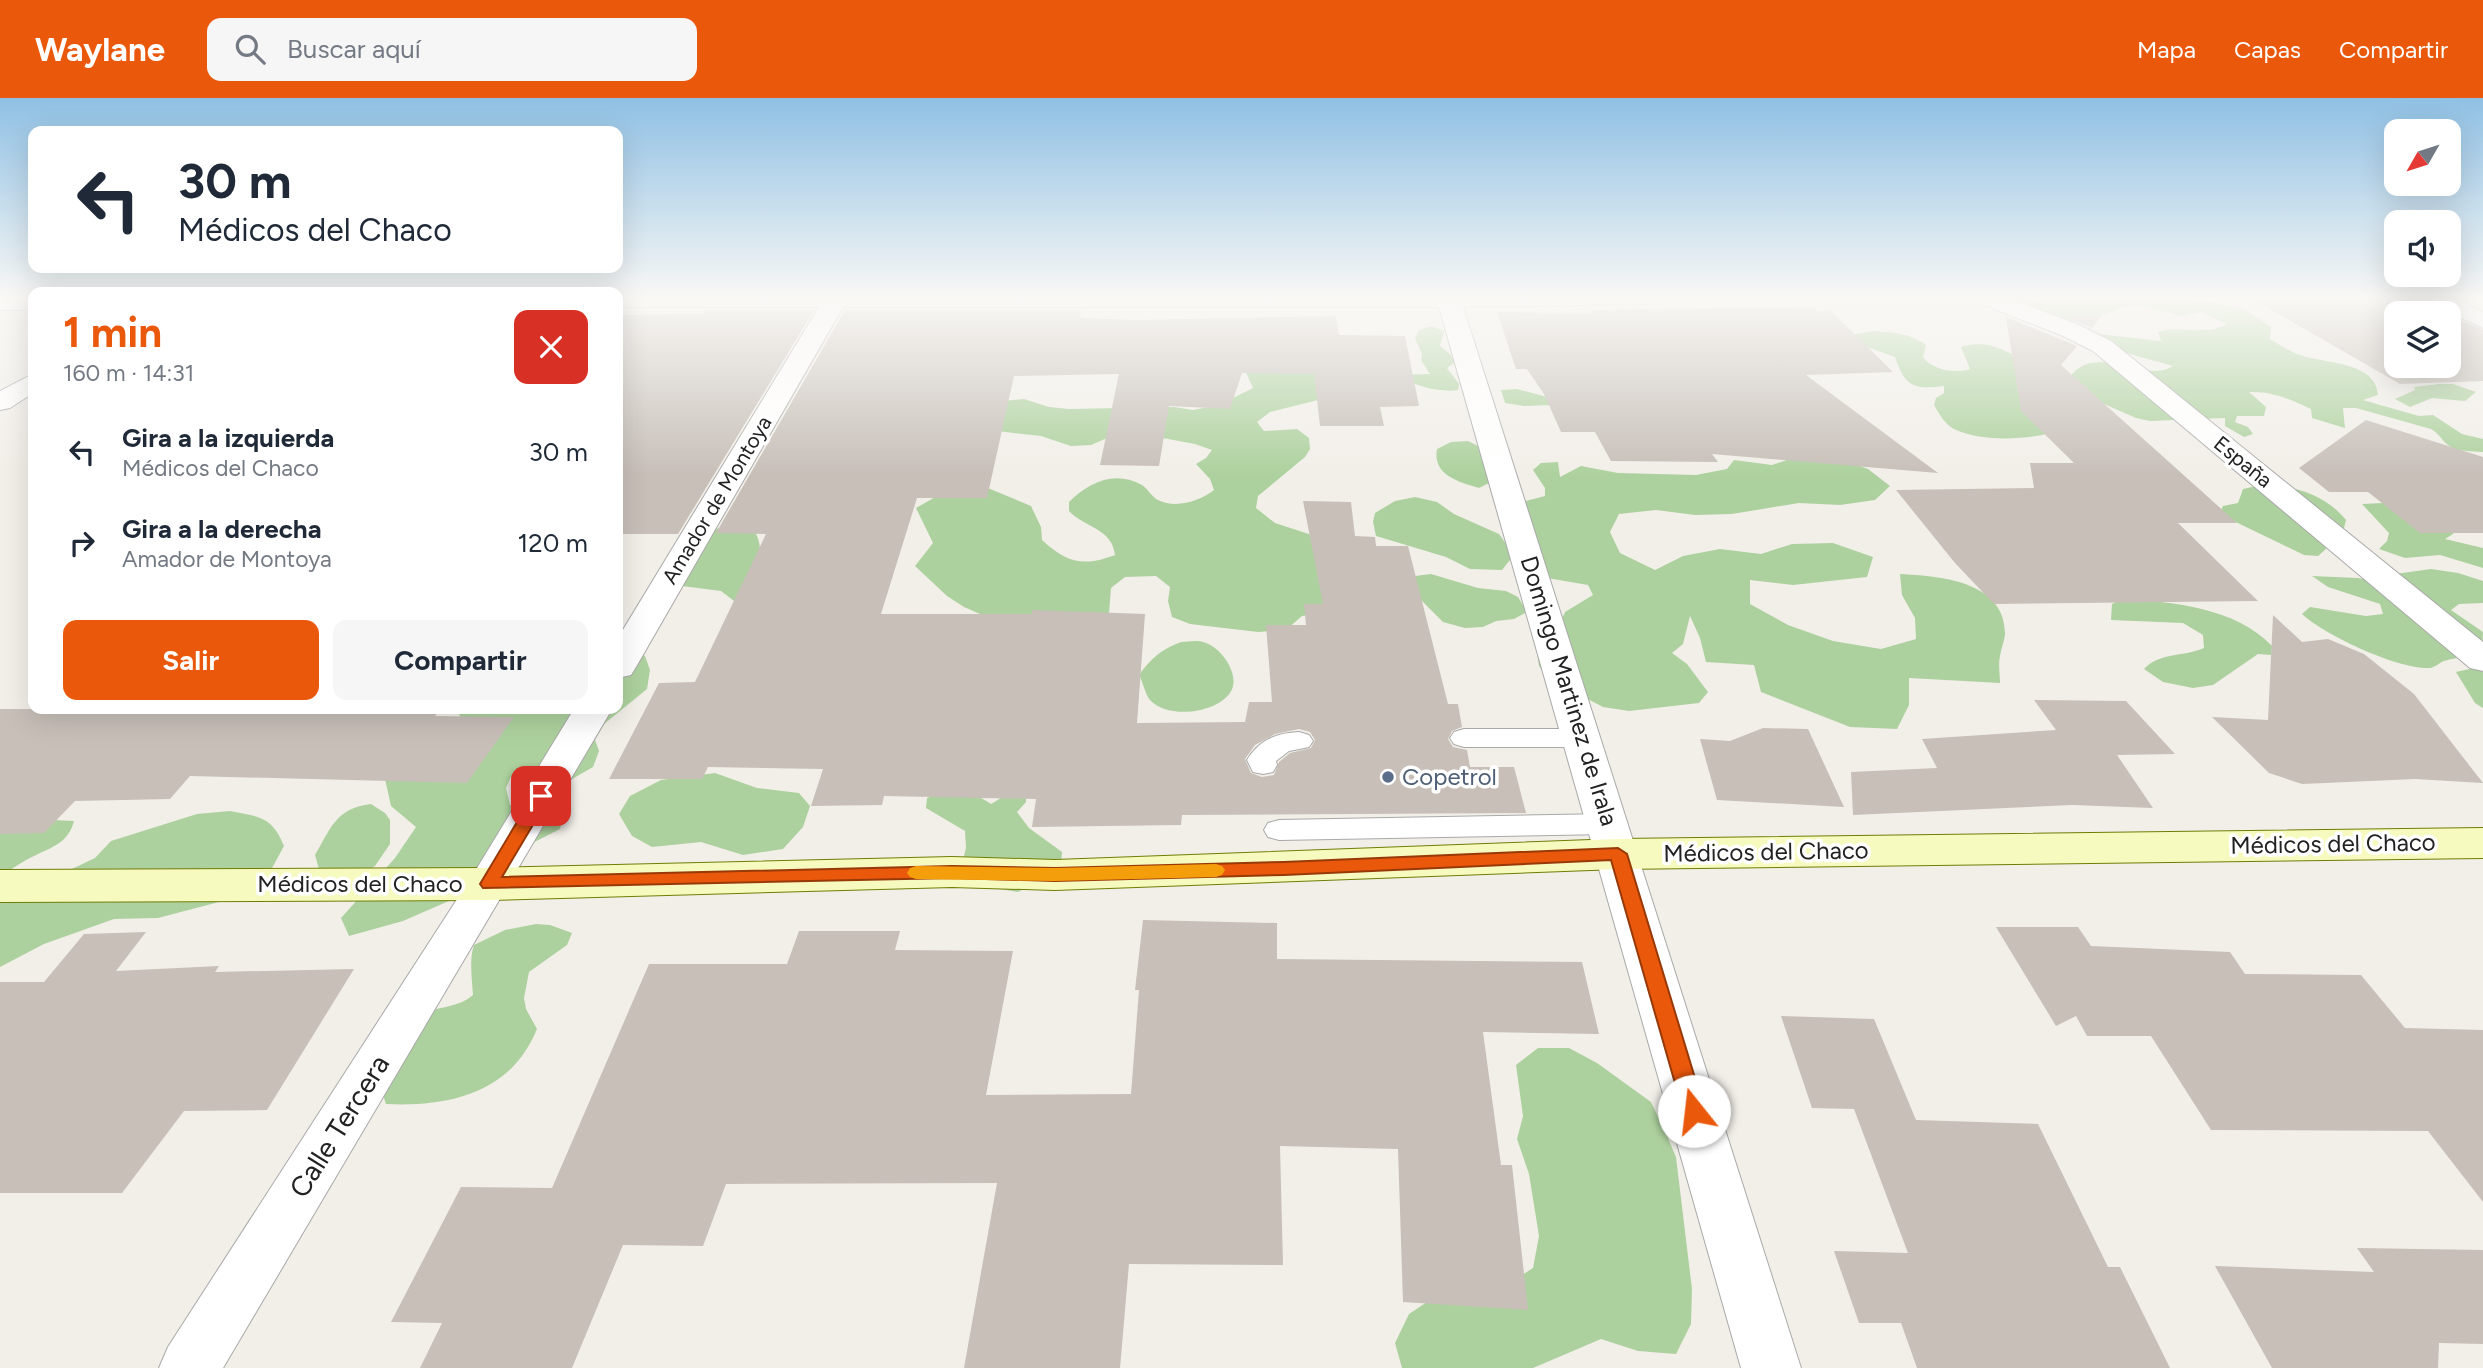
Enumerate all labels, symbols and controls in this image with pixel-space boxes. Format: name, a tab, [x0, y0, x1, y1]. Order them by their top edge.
search box	[207, 18, 697, 81]
text: Waylane	[35, 30, 165, 69]
icon: search	[231, 30, 269, 68]
text: Buscar aquí	[287, 33, 421, 65]
text: Mapa	[2137, 35, 2196, 64]
text: Capas	[2234, 35, 2301, 64]
text: Compartir	[2339, 35, 2448, 64]
north arrow	[2384, 119, 2460, 196]
map controls	[2384, 119, 2461, 378]
text: 30 m	[178, 151, 291, 210]
icon: left	[63, 154, 154, 245]
button: sound	[2384, 210, 2461, 287]
text: Médicos del Chaco	[178, 211, 452, 249]
button: layers	[2384, 301, 2461, 378]
text: 1 min	[63, 307, 162, 358]
button: close	[514, 310, 588, 384]
text: 160 m · 14:31	[63, 359, 194, 387]
street label: Amador de Montoya	[657, 411, 777, 588]
text: Gira a la izquierda	[122, 422, 334, 454]
street label: España	[2209, 431, 2278, 493]
icon: left	[63, 433, 101, 471]
text: 30 m	[529, 436, 588, 468]
text: Médicos del Chaco	[122, 454, 319, 482]
text: Gira a la derecha	[122, 513, 322, 545]
icon: right	[63, 524, 101, 562]
text: 120 m	[518, 527, 588, 559]
text: Amador de Montoya	[122, 545, 332, 573]
street label: Domingo Martinez de Irala	[1515, 552, 1624, 829]
button: Salir	[63, 620, 319, 700]
button: Compartir	[333, 620, 588, 700]
place label: Copetrol	[1402, 762, 1497, 791]
pin	[511, 766, 571, 826]
marker: Copetrol	[1380, 769, 1396, 785]
icon: arrive	[522, 777, 560, 815]
street label: Médicos del Chaco	[2230, 827, 2436, 860]
street label: Médicos del Chaco	[1663, 835, 1869, 868]
street label: Médicos del Chaco	[257, 869, 463, 898]
street label: Calle Tercera	[282, 1048, 396, 1204]
position arrow	[1657, 1074, 1731, 1148]

